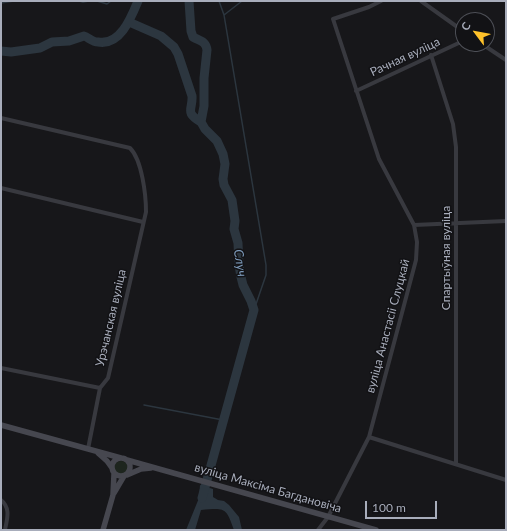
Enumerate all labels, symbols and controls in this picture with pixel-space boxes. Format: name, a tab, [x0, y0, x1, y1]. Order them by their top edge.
north arrow	[455, 12, 495, 52]
text: С	[458, 19, 473, 32]
street label: Рачная вуліца	[368, 35, 442, 79]
street label: Спартыўная вуліца	[439, 206, 453, 310]
water label: Случ	[230, 248, 250, 278]
street label: вуліца Анастасіі Слуцкай	[363, 257, 413, 395]
street label: Урэчанская вуліца	[93, 268, 129, 368]
street label: вуліца Максіма Багдановіча	[193, 460, 343, 516]
scale bar	[367, 493, 439, 519]
text: 100 m	[372, 500, 406, 515]

